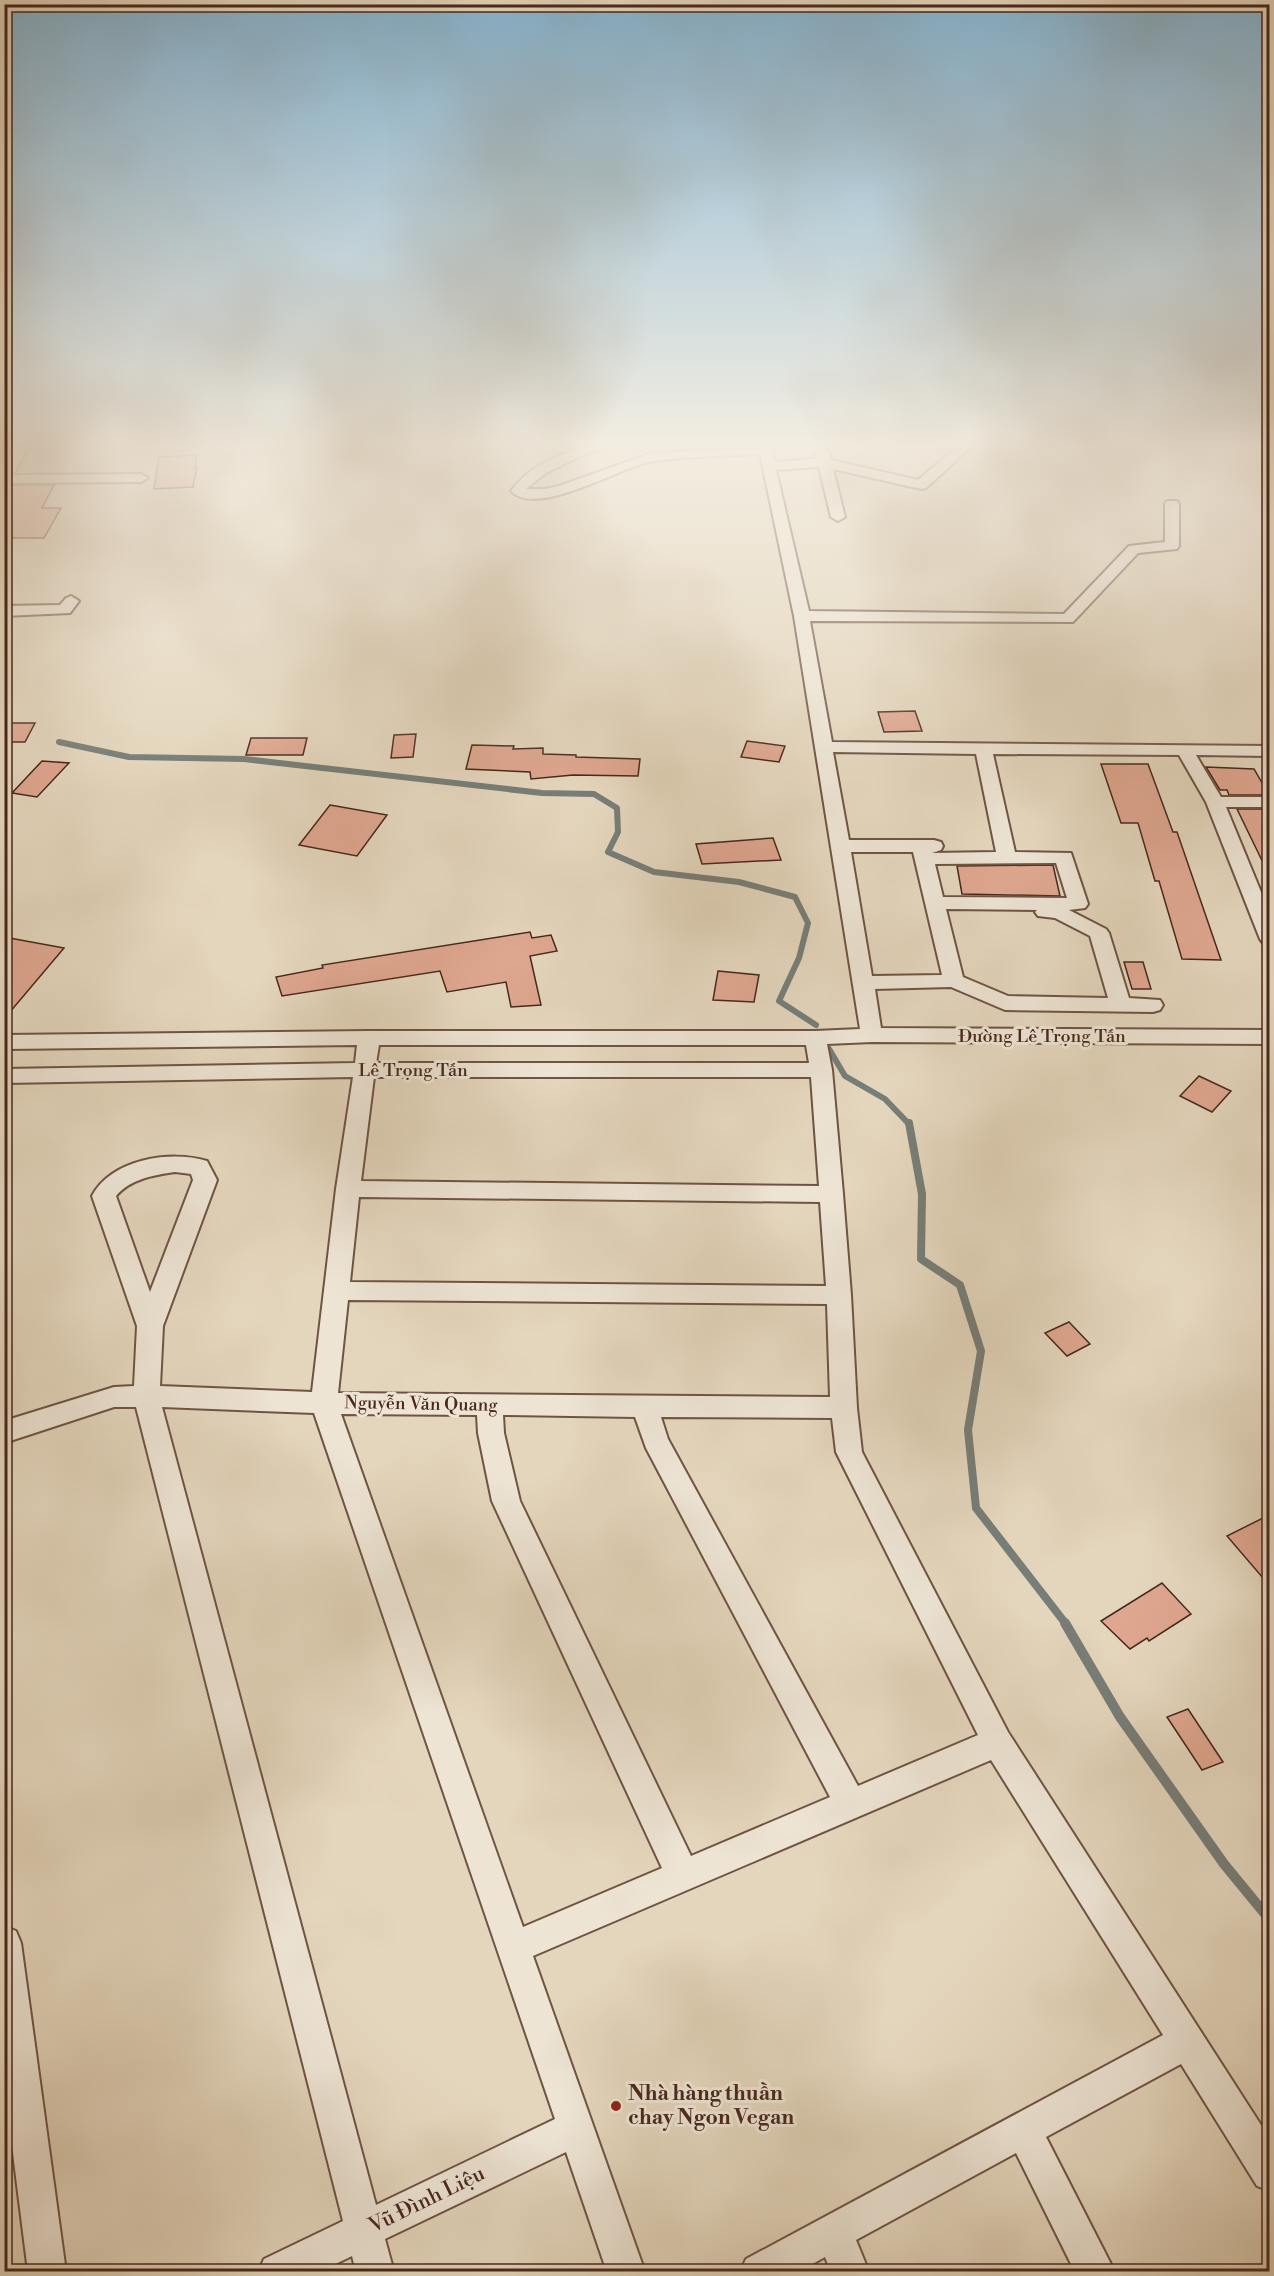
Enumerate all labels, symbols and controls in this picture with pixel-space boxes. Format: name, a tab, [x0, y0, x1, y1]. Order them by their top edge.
street label: Đường Lê Trọng Tấn	[958, 1025, 1126, 1048]
street label: Lê Trọng Tấn	[358, 1059, 468, 1082]
street label: Nguyễn Văn Quang	[344, 1391, 499, 1417]
place label: Nhà hàng thuần chay Ngon Vegan	[628, 2081, 794, 2131]
marker: Nhà hàng thuần chay Ngon Vegan	[609, 2099, 623, 2113]
street label: Vũ Đình Liệu	[364, 2161, 489, 2240]

